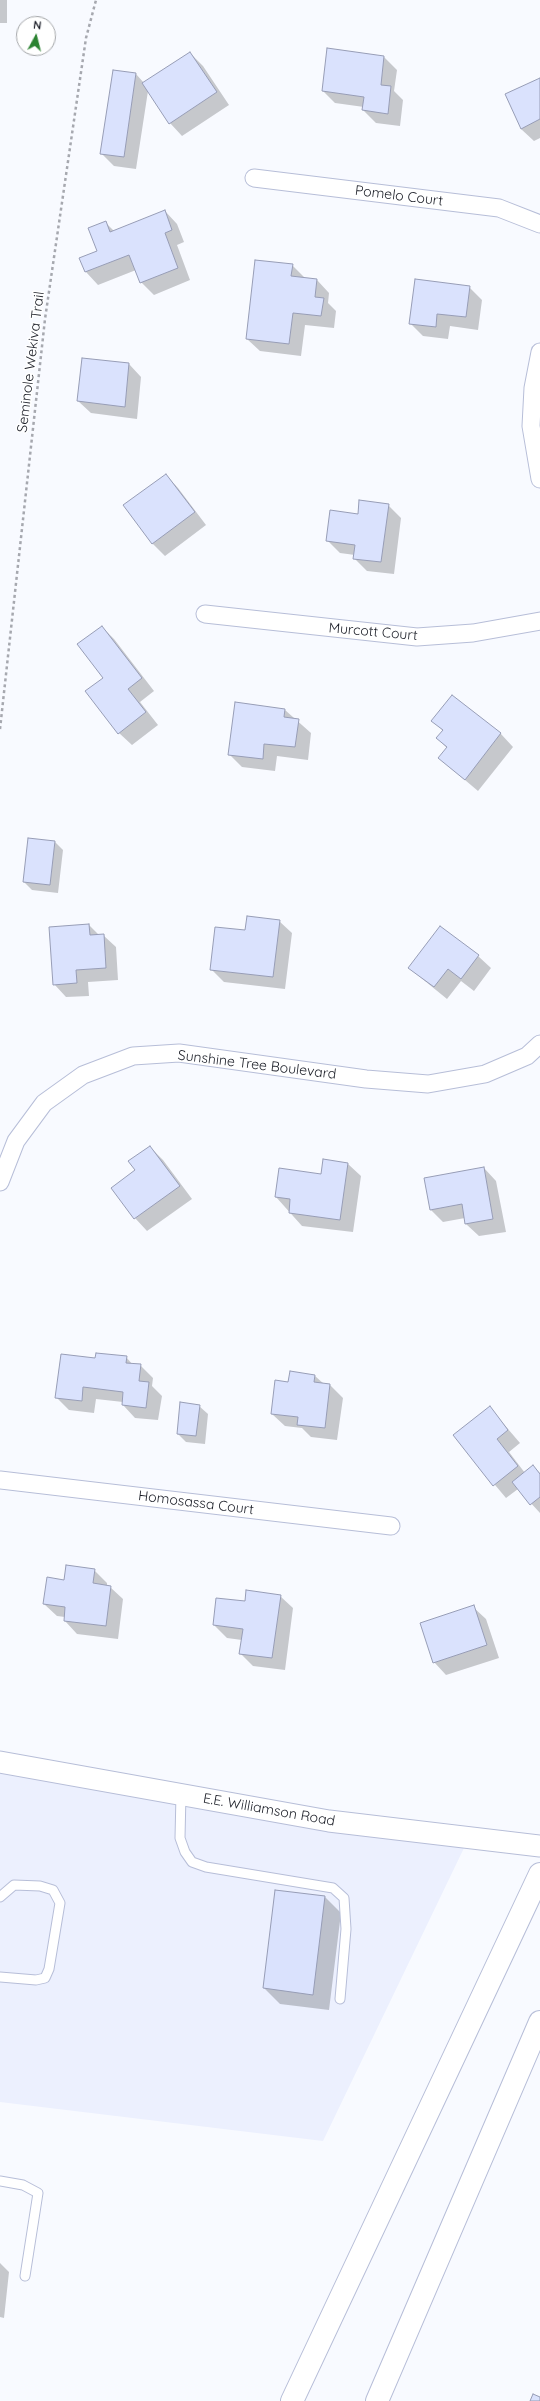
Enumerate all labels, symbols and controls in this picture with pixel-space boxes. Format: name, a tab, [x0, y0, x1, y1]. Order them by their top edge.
north arrow	[16, 16, 56, 56]
text: N	[32, 18, 42, 33]
street label: Pomelo Court	[354, 182, 444, 210]
street label: Seminole Wekiva Trail	[14, 291, 48, 433]
street label: Murcott Court	[328, 620, 418, 644]
street label: Sunshine Tree Boulevard	[177, 1047, 337, 1083]
street label: Homosassa Court	[137, 1488, 255, 1518]
street label: E.E. Williamson Road	[202, 1790, 336, 1830]

